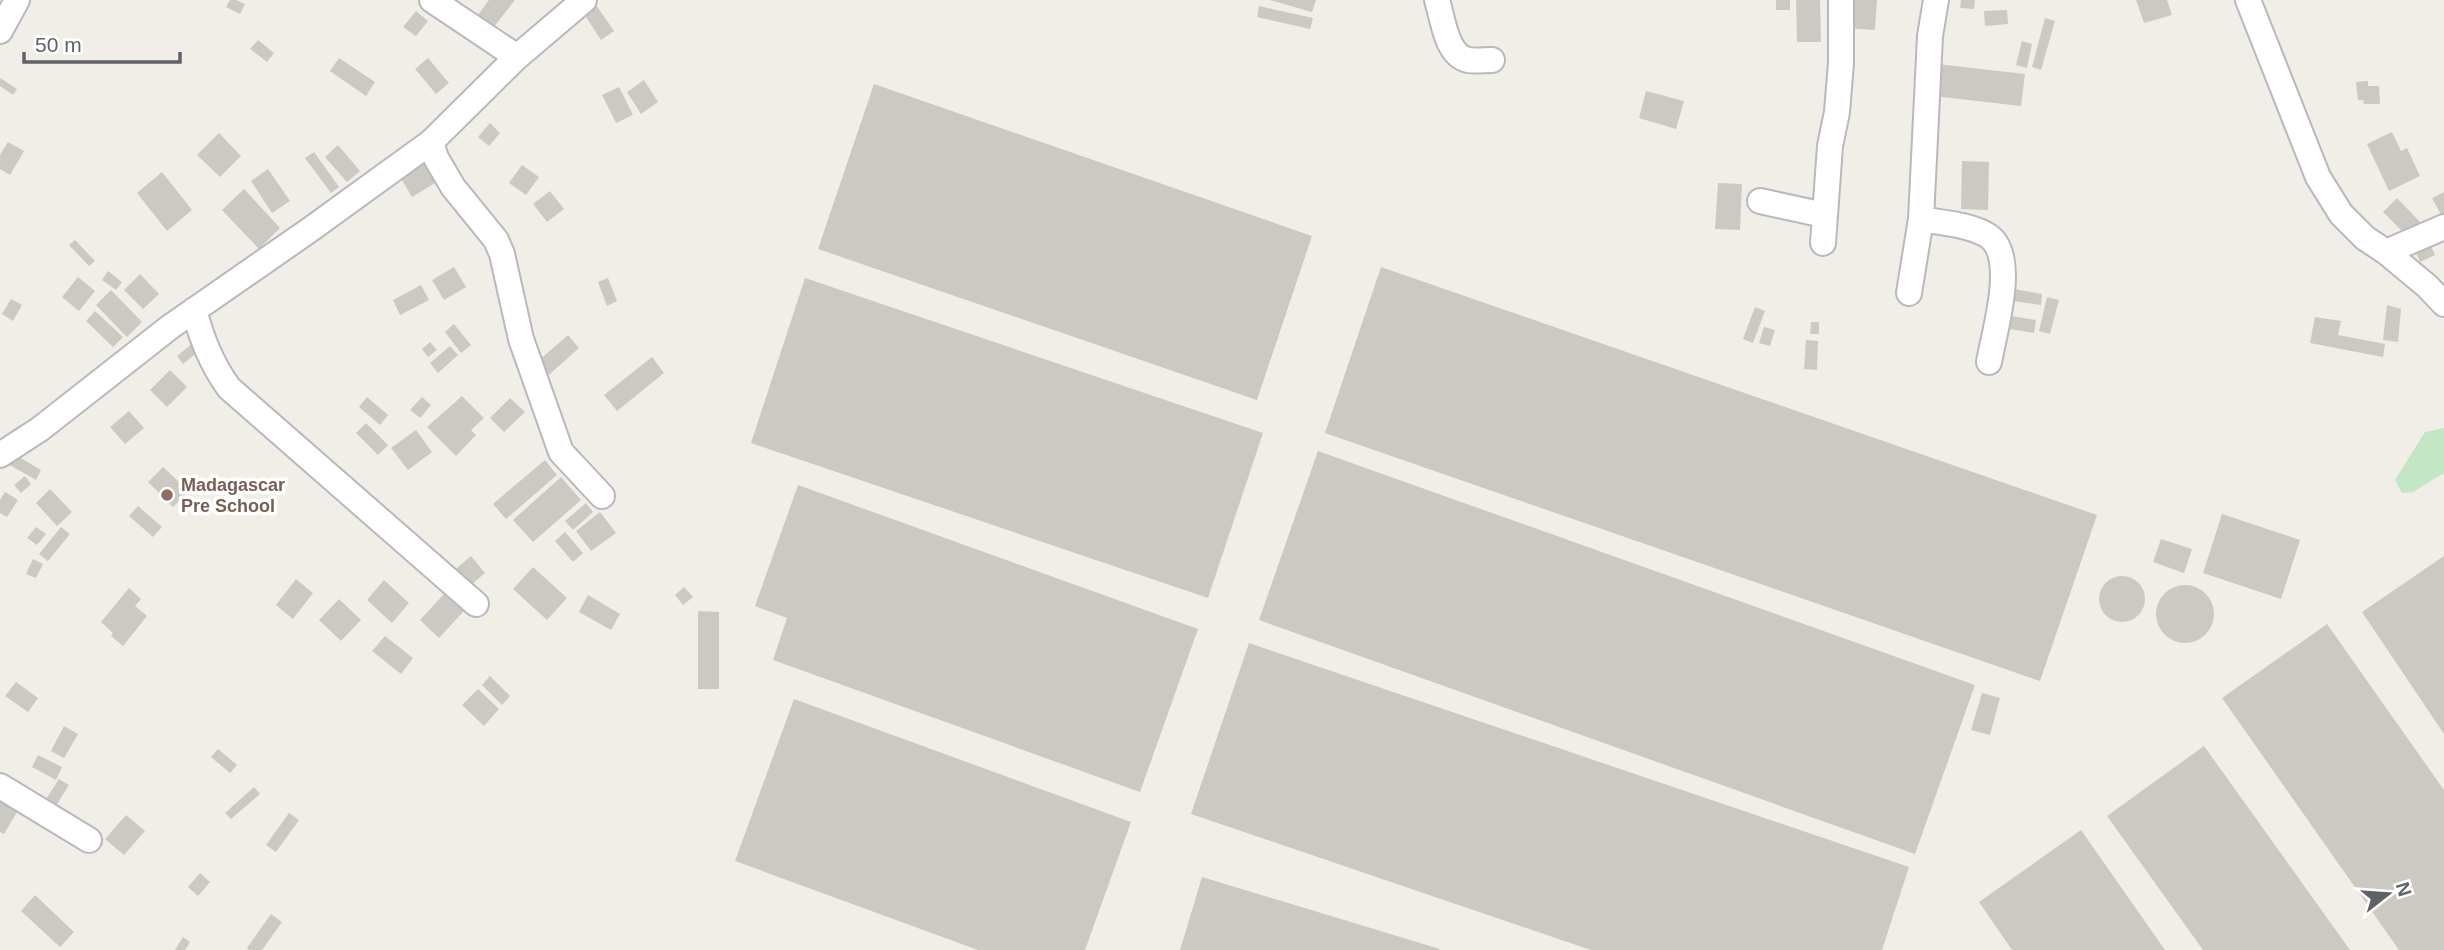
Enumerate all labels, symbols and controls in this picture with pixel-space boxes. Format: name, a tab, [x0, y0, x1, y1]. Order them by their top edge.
scale bar	[24, 21, 180, 65]
text: 50 m	[35, 33, 82, 56]
place label: Madagascar Pre School	[181, 475, 285, 516]
marker: Madagascar Pre School	[159, 487, 175, 503]
north arrow	[2353, 859, 2423, 929]
text: N	[2392, 880, 2416, 899]

